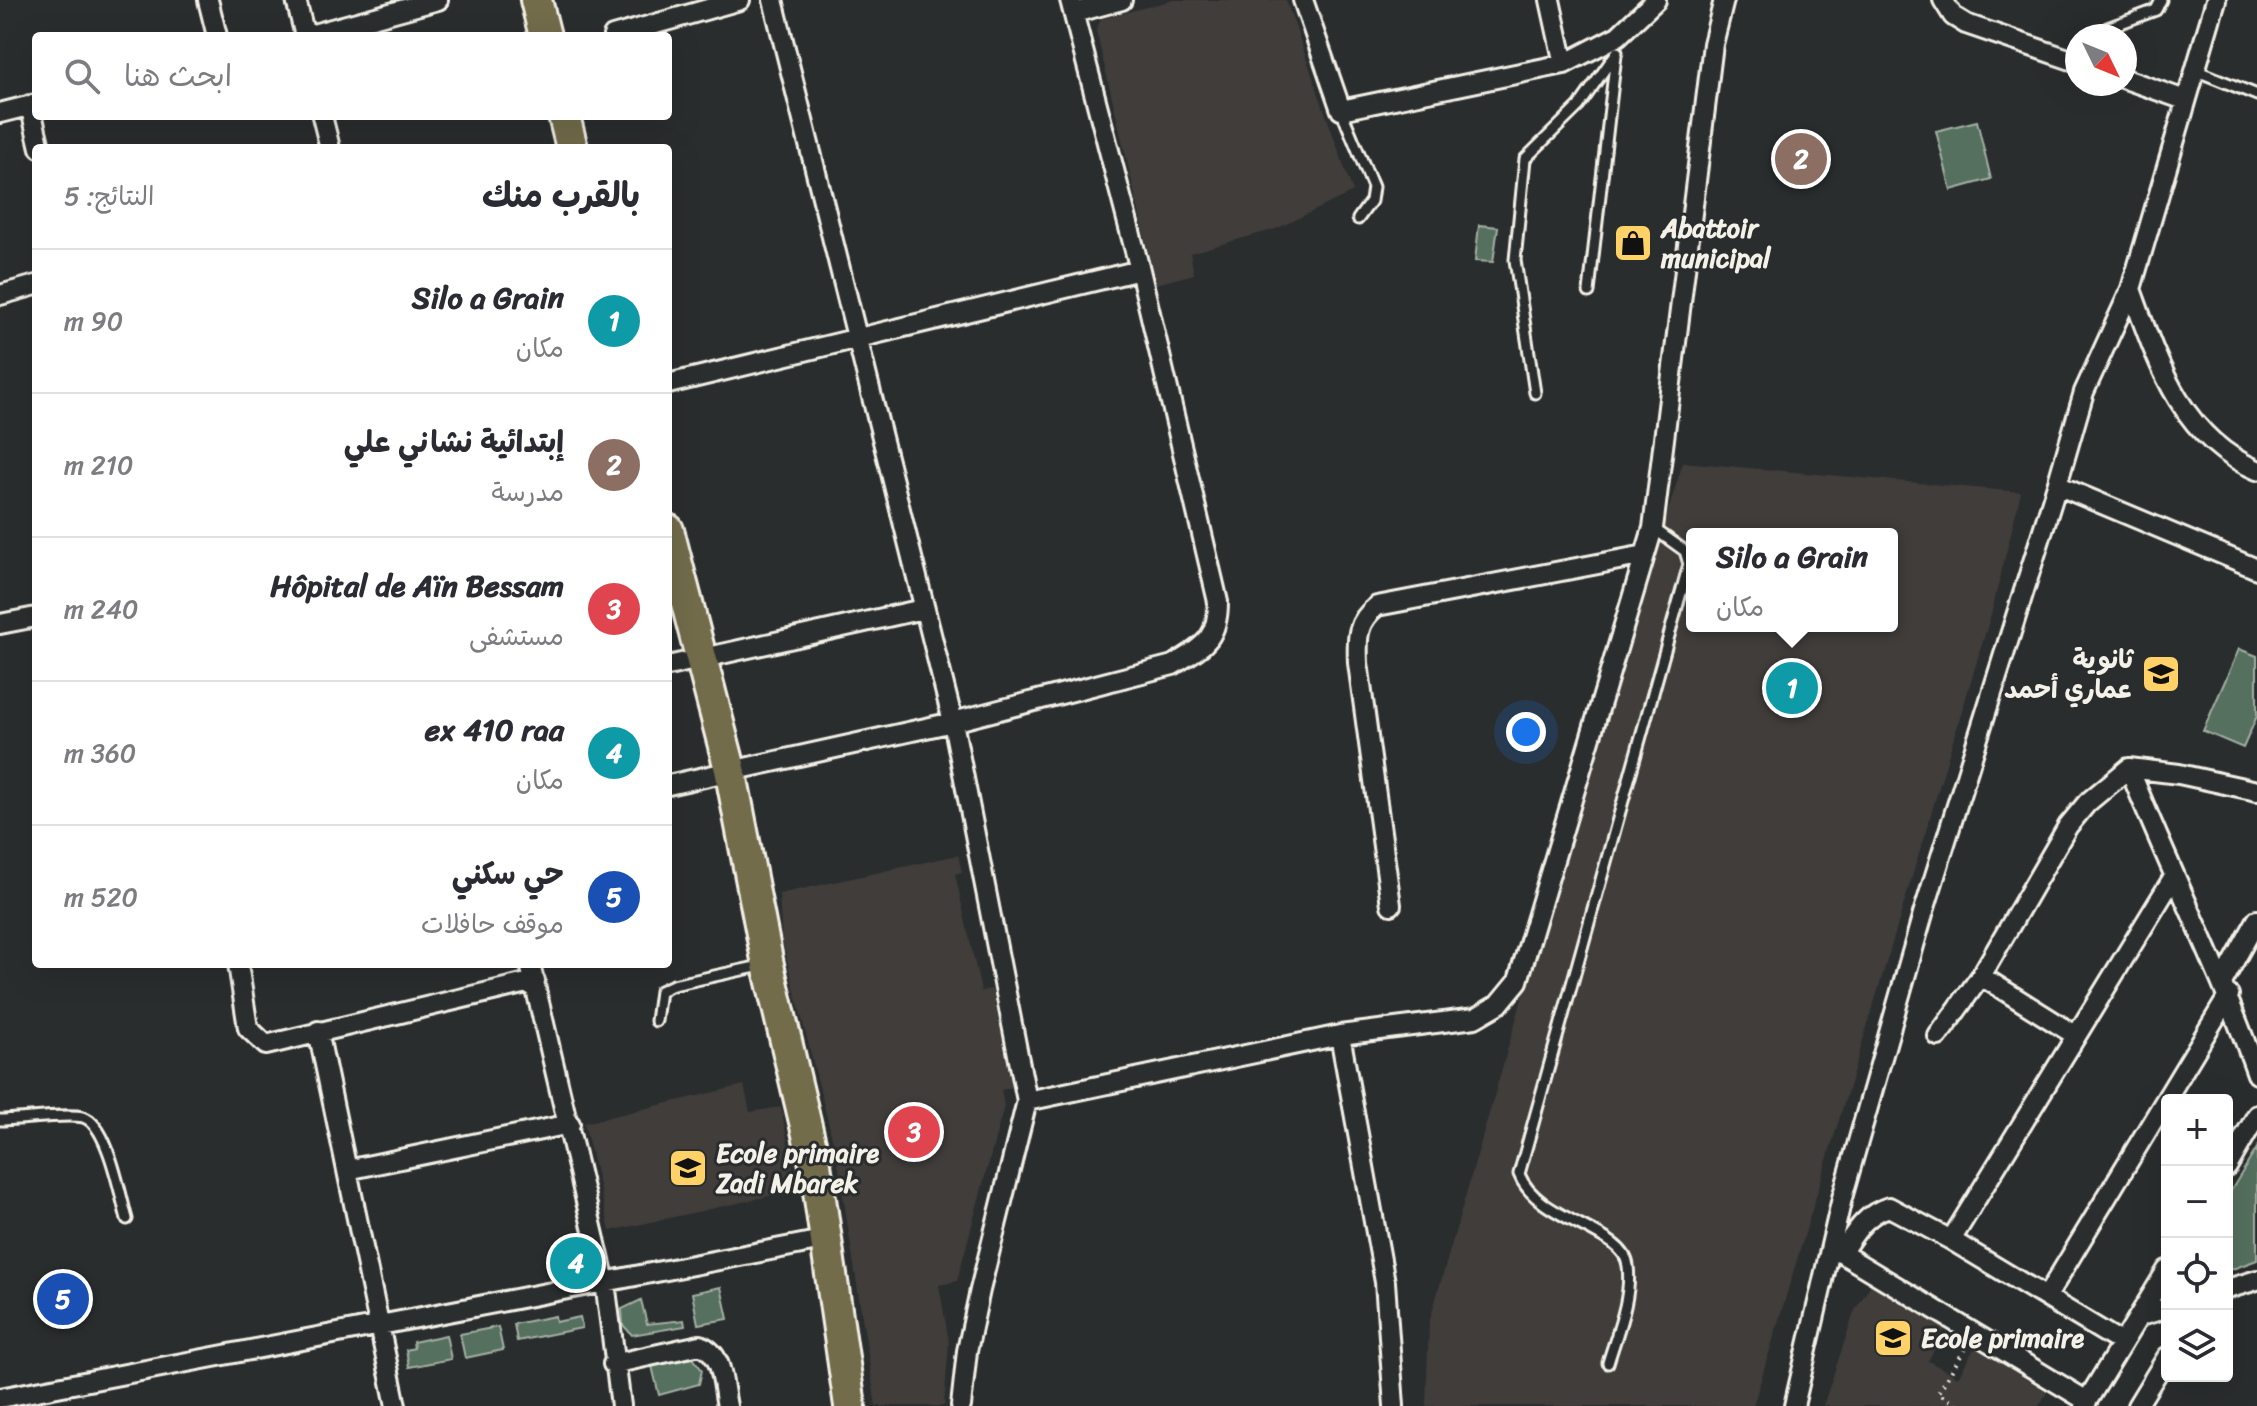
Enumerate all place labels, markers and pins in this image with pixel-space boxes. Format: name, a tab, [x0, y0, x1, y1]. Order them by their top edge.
pin: 2	[1775, 129, 1827, 189]
place label: Abattoir municipal	[1660, 205, 1772, 281]
shop icon: Abattoir municipal	[1612, 222, 1654, 264]
place label: ثانوية عماري أحمد	[2004, 636, 2134, 712]
school or university icon: ثانوية عماري أحمد	[2140, 653, 2182, 695]
pin: 1	[1766, 658, 1818, 718]
pin: 3	[888, 1102, 940, 1162]
place label: Ecole primaire Zadi Mbarek	[715, 1130, 880, 1206]
school or university icon: Ecole primaire Zadi Mbarek	[667, 1147, 709, 1189]
pin: 4	[550, 1233, 602, 1293]
pin: 5	[37, 1269, 89, 1329]
place label: Ecole primaire	[1921, 1315, 2085, 1361]
school or university icon: Ecole primaire	[1872, 1317, 1914, 1359]

